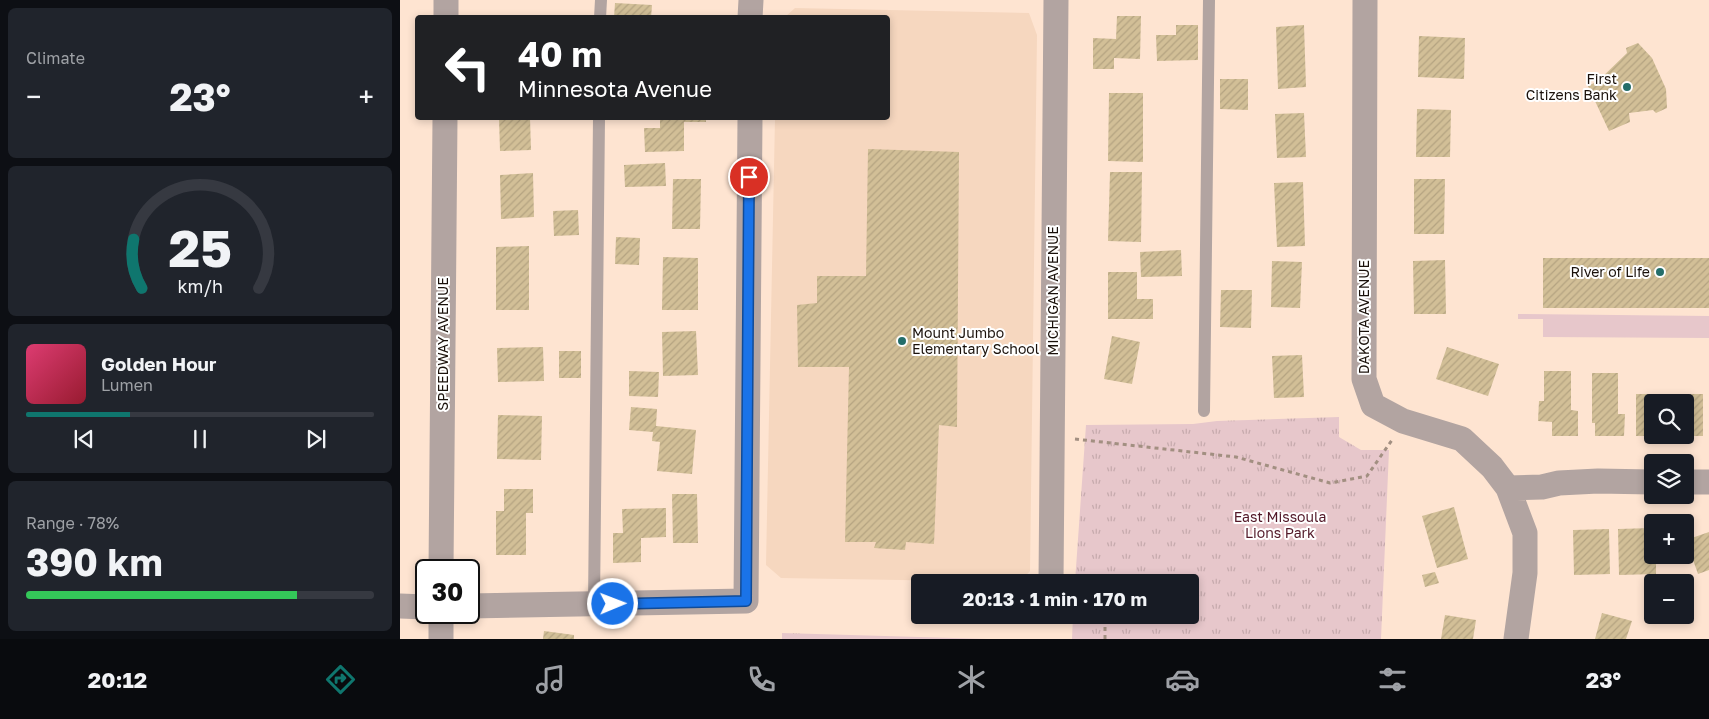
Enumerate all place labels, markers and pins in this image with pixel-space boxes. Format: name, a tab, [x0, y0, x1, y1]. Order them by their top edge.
place label: First Citizens Bank	[1526, 70, 1617, 103]
marker: First Citizens Bank	[1621, 81, 1633, 93]
pin	[728, 156, 770, 198]
place label: River of Life	[1570, 263, 1650, 280]
marker: River of Life	[1654, 266, 1666, 278]
place label: Mount Jumbo Elementary School	[912, 324, 1039, 357]
marker: Mount Jumbo Elementary School	[896, 335, 908, 347]

